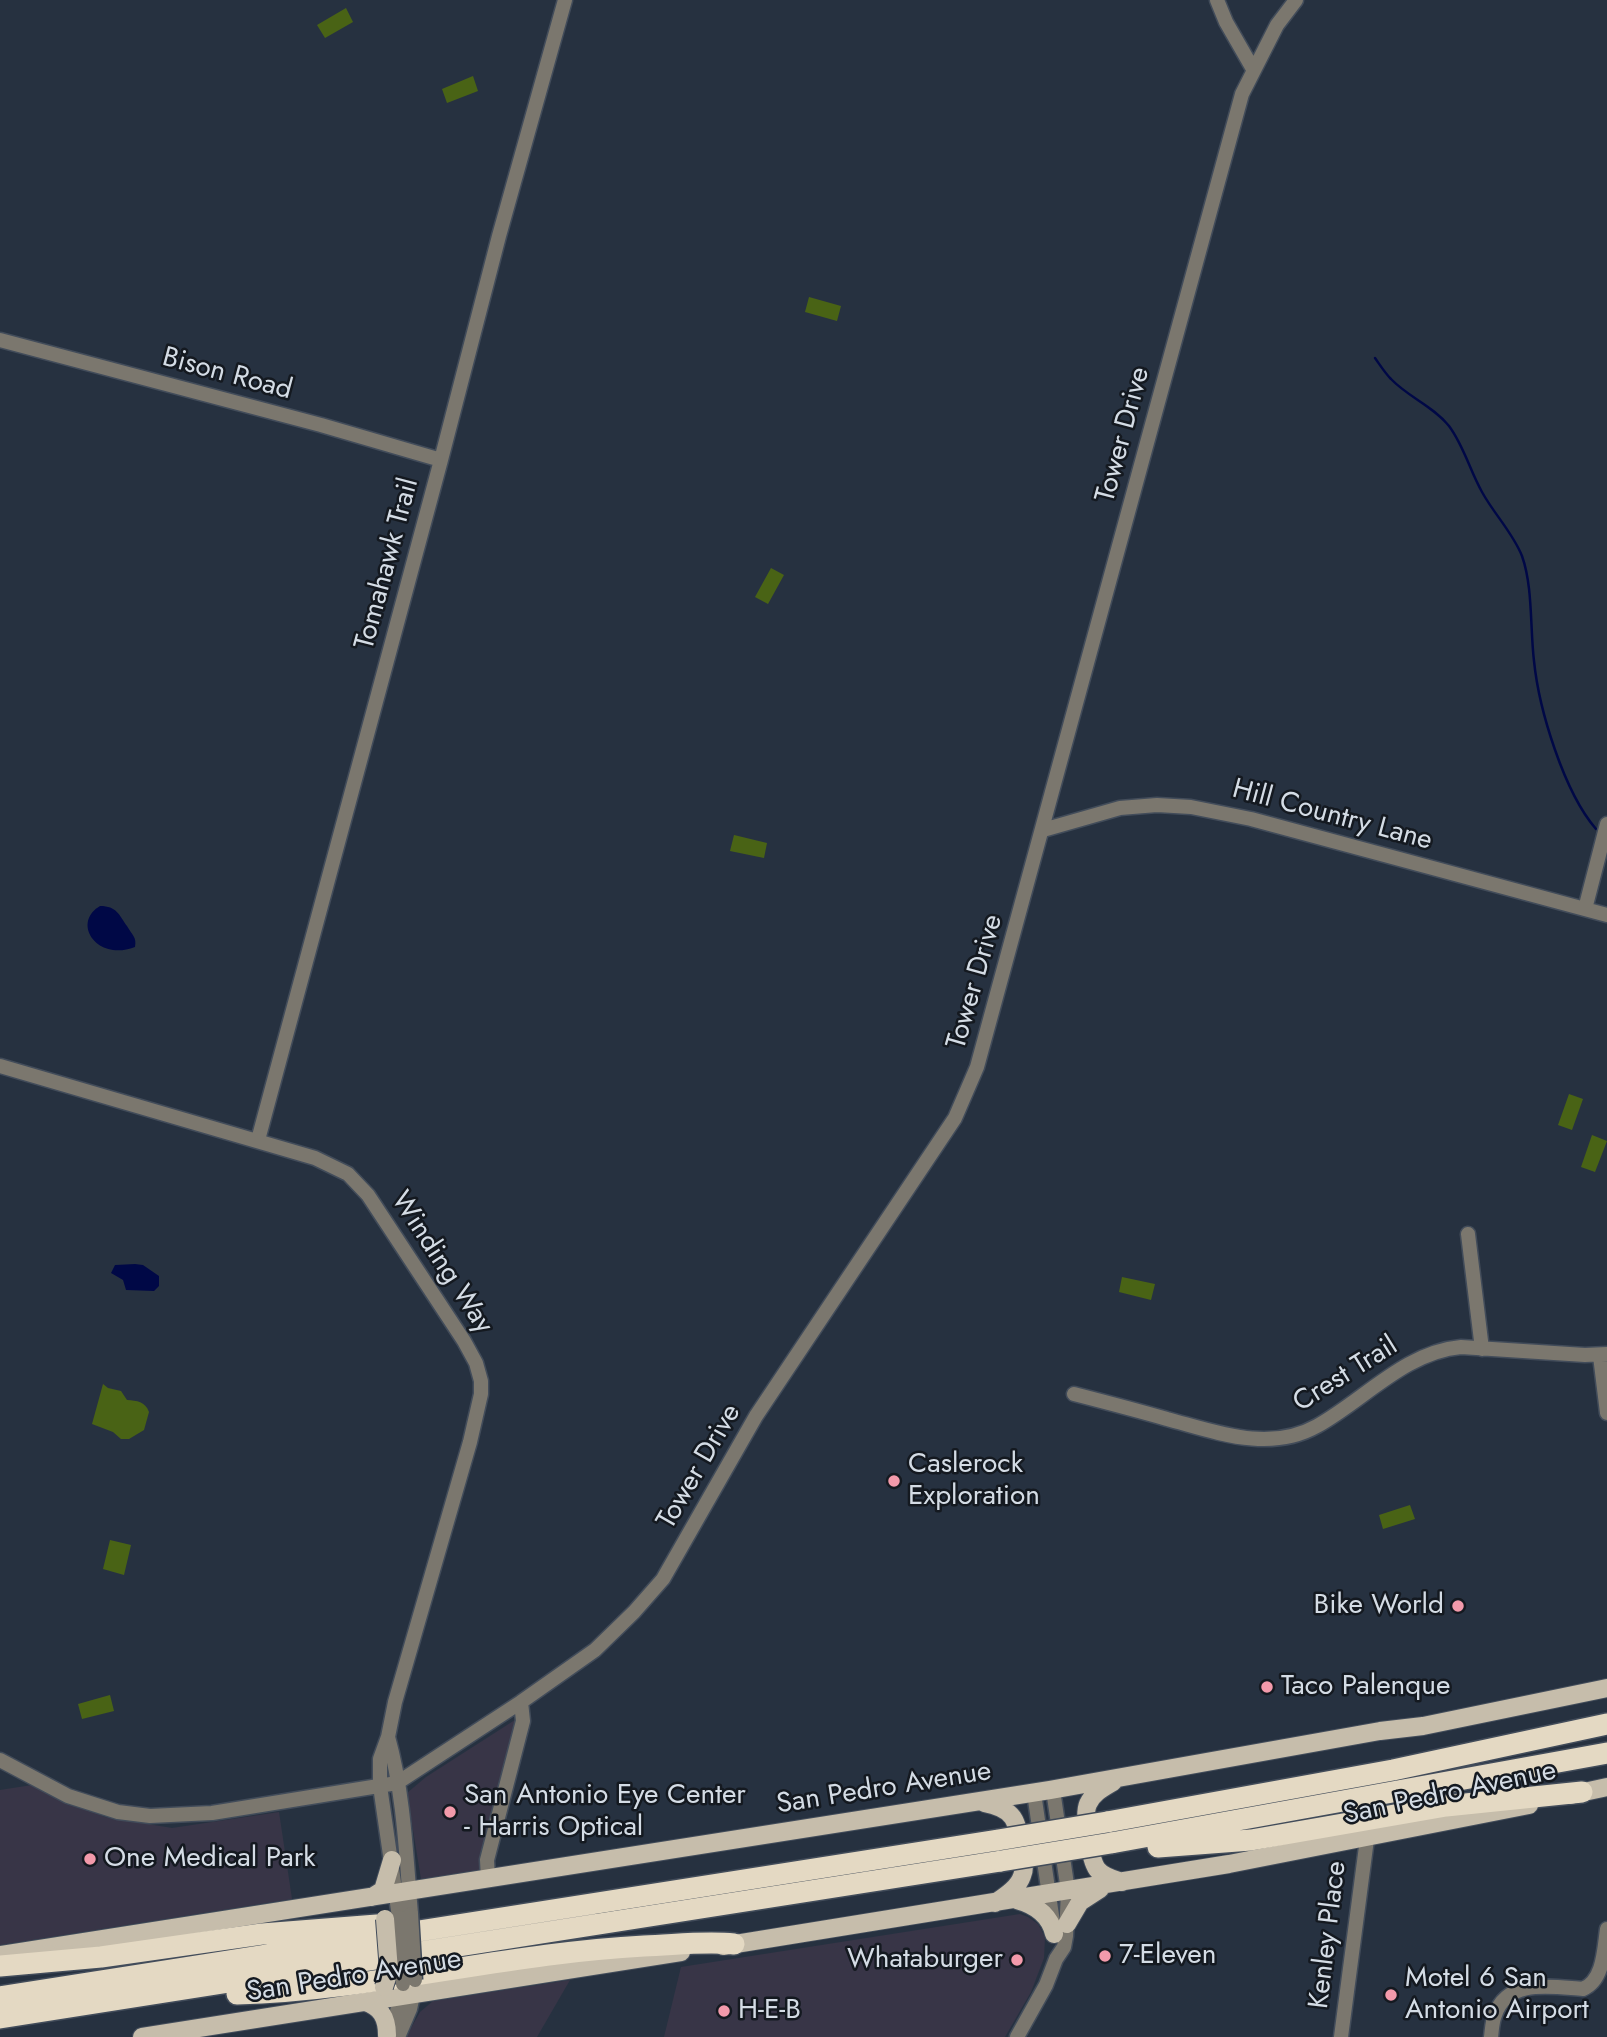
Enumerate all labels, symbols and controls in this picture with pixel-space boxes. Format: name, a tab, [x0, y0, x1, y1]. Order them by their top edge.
street label: Bison Road	[158, 342, 296, 408]
street label: Tower Drive	[1090, 364, 1158, 506]
street label: Tomahawk Trail	[349, 475, 427, 653]
street label: Hill Country Lane	[1228, 773, 1436, 859]
street label: Tower Drive	[941, 911, 1011, 1053]
street label: Winding Way	[383, 1186, 499, 1340]
street label: Crest Trail	[1288, 1330, 1404, 1420]
street label: Tower Drive	[651, 1399, 749, 1535]
place label: Caslerock Exploration	[908, 1448, 1040, 1514]
marker: Caslerock Exploration	[886, 1473, 902, 1489]
place label: Bike World	[1314, 1589, 1444, 1623]
marker: Bike World	[1450, 1598, 1466, 1614]
place label: Taco Palenque	[1281, 1670, 1450, 1704]
marker: Taco Palenque	[1259, 1679, 1275, 1695]
street label: San Pedro Avenue	[774, 1755, 994, 1823]
street label: San Pedro Avenue	[1340, 1755, 1560, 1833]
place label: San Antonio Eye Center - Harris Optical	[464, 1779, 746, 1845]
marker: San Antonio Eye Center - Harris Optical	[442, 1804, 458, 1820]
place label: One Medical Park	[104, 1842, 316, 1876]
marker: One Medical Park	[82, 1851, 98, 1867]
street label: Kenley Place	[1303, 1859, 1355, 2011]
place label: 7-Eleven	[1119, 1939, 1216, 1973]
street label: San Pedro Avenue	[244, 1943, 464, 2011]
place label: Whataburger	[847, 1943, 1003, 1977]
marker: 7-Eleven	[1097, 1948, 1113, 1964]
marker: Whataburger	[1009, 1952, 1025, 1968]
place label: Motel 6 San Antonio Airport	[1405, 1962, 1589, 2028]
marker: Motel 6 San Antonio Airport	[1383, 1987, 1399, 2003]
place label: H-E-B	[738, 1994, 801, 2028]
marker: H-E-B	[716, 2003, 732, 2019]

